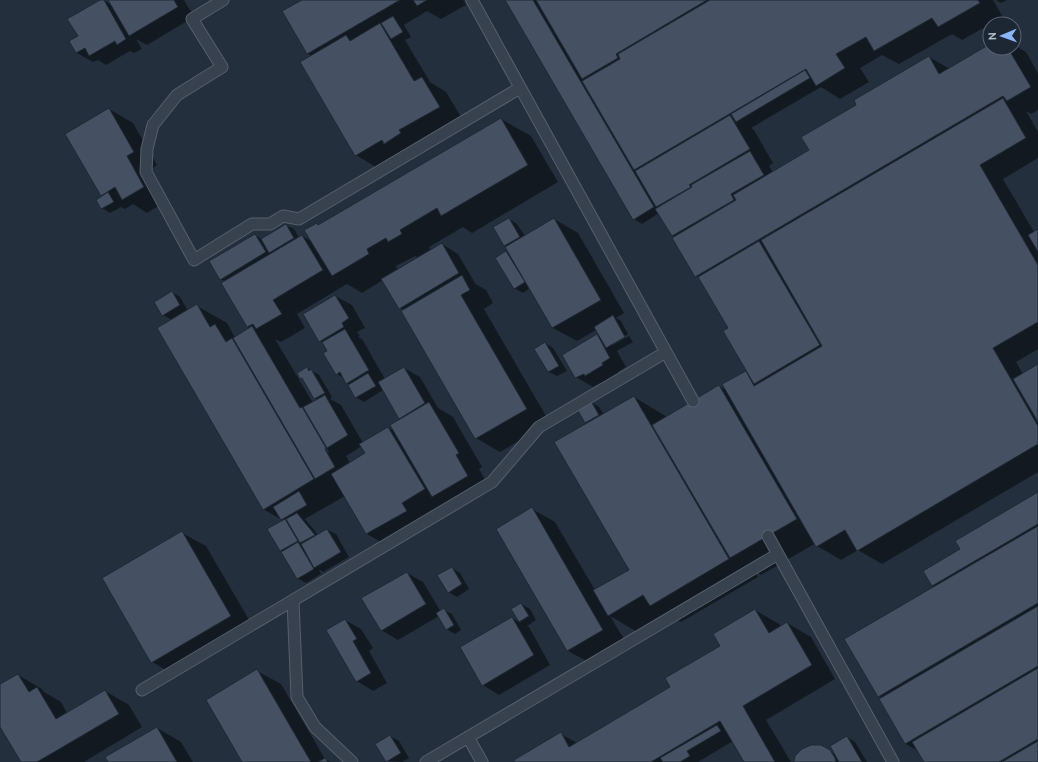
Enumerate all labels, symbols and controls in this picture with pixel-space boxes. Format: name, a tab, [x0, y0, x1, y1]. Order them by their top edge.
north arrow	[982, 16, 1022, 56]
text: N	[986, 32, 998, 41]

